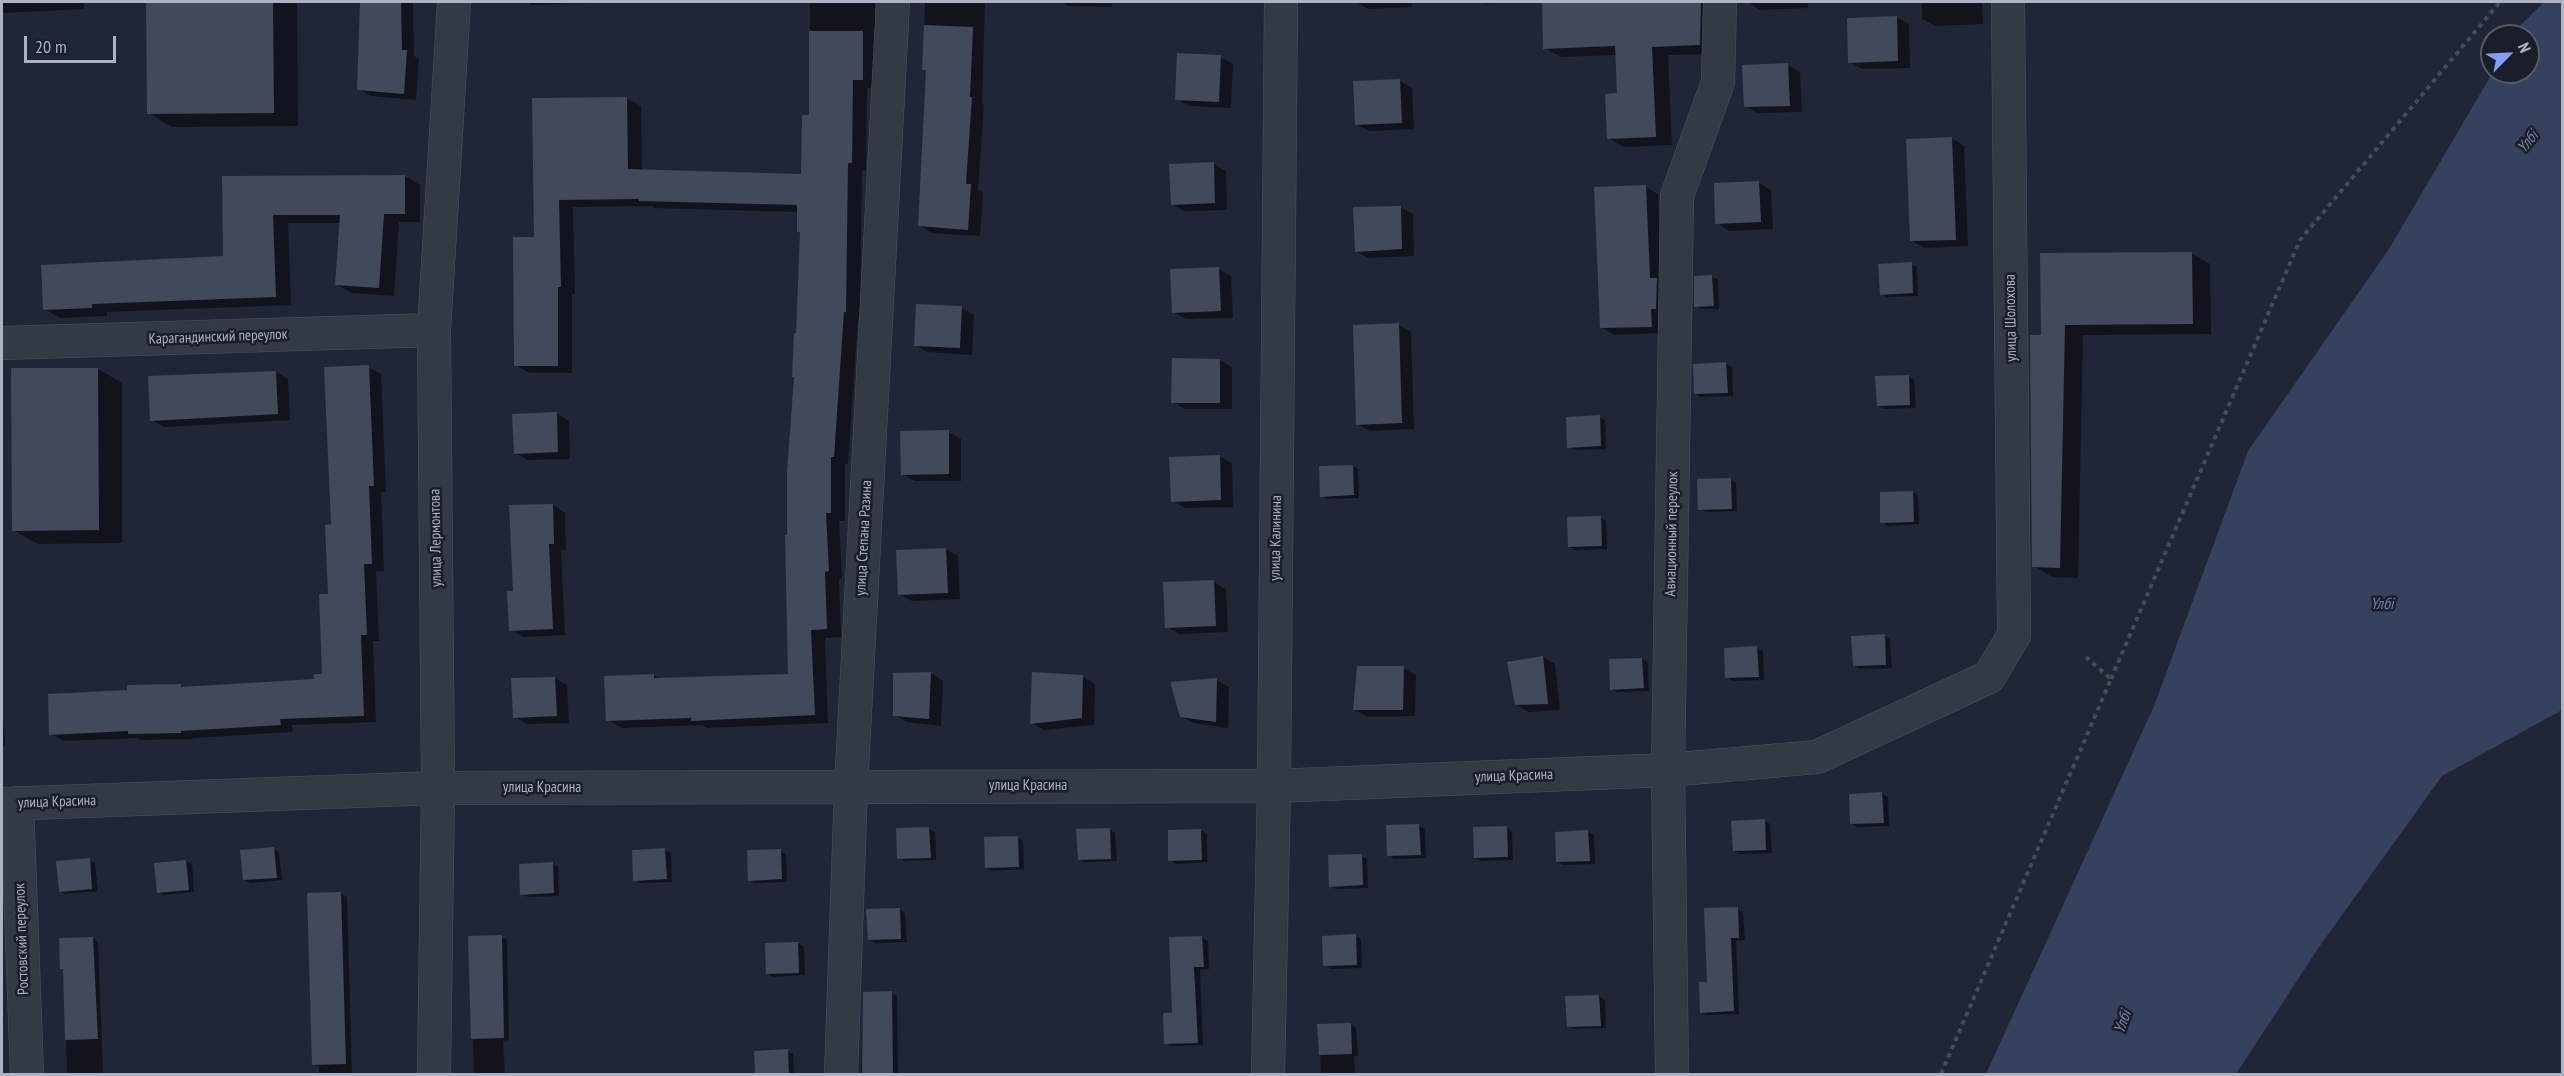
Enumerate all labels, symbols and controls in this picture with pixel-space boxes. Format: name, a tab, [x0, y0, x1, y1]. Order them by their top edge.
scale bar	[27, 24, 118, 62]
north arrow	[2480, 24, 2540, 84]
text: 20 m	[35, 35, 67, 58]
text: N	[2514, 39, 2536, 55]
water label: Үлбі	[2513, 127, 2543, 157]
street label: улица Шолохова	[2001, 274, 2021, 362]
street label: Карагандинский переулок	[148, 326, 288, 348]
street label: Авиационный переулок	[1662, 471, 1682, 597]
street label: улица Степана Разина	[852, 480, 876, 596]
street label: улица Лермонтова	[426, 489, 446, 587]
street label: улица Калинина	[1266, 495, 1286, 581]
water label: Үлбі	[2370, 594, 2394, 614]
street label: улица Красина	[1475, 766, 1553, 786]
street label: улица Красина	[989, 777, 1067, 795]
street label: улица Красина	[503, 779, 581, 797]
street label: улица Красина	[18, 792, 96, 812]
street label: Ростовский переулок	[11, 883, 33, 995]
water label: Үлбі	[2110, 1008, 2136, 1036]

